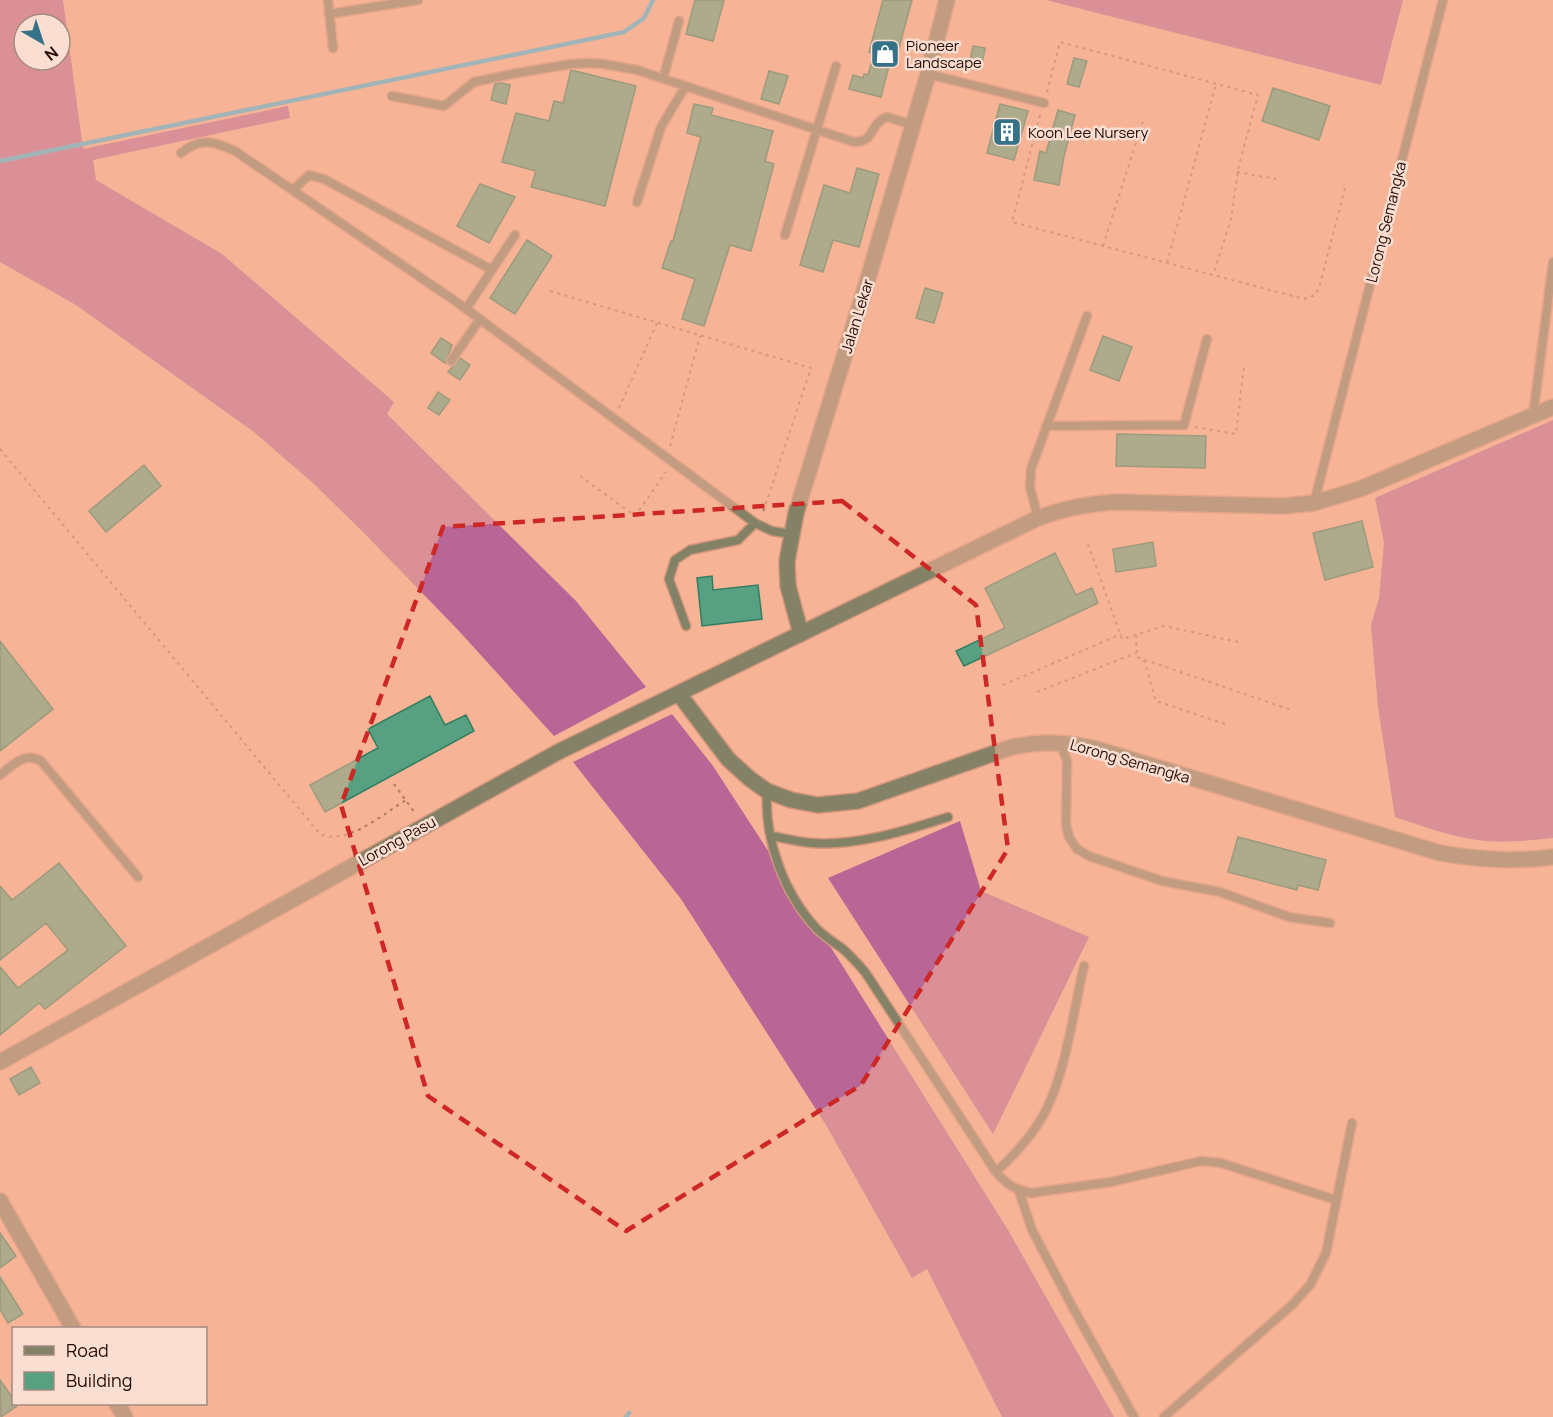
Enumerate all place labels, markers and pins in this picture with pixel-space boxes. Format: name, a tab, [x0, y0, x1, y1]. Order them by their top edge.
place label: Pioneer Landscape	[906, 35, 982, 73]
shop icon: Pioneer Landscape	[869, 38, 901, 70]
building icon: Koon Lee Nursery	[991, 116, 1023, 148]
place label: Koon Lee Nursery	[1028, 122, 1148, 143]

